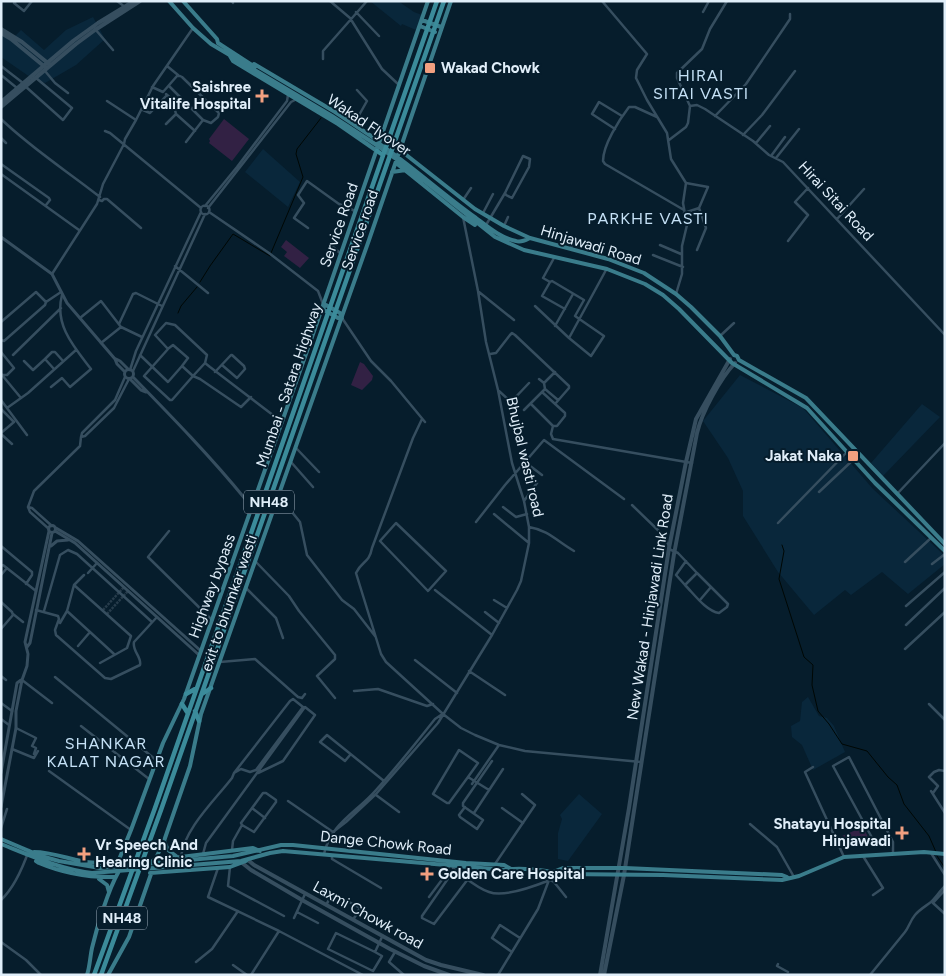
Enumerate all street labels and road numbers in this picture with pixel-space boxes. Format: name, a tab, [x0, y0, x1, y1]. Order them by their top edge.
street label: Wakad Flyover	[324, 90, 414, 160]
street label: Hirai Sitai Road	[795, 157, 877, 245]
street label: Service Road	[316, 180, 362, 270]
street label: Service road	[338, 187, 382, 273]
street label: Hinjawadi Road	[538, 221, 644, 269]
street label: Mumbai - Satara Highway	[252, 300, 326, 470]
street label: Bhujbal wasti road	[502, 395, 548, 519]
road number: NH48	[244, 491, 294, 514]
street label: New Wakad - Hinjawadi Link Road	[623, 493, 677, 721]
street label: Highway bypass	[185, 531, 239, 641]
street label: exit to bhumkar wasti	[197, 532, 261, 674]
street label: Dange Chowk Road	[319, 827, 453, 859]
street label: Laxmi Chowk road	[310, 877, 426, 953]
road number: NH48	[97, 906, 147, 930]

